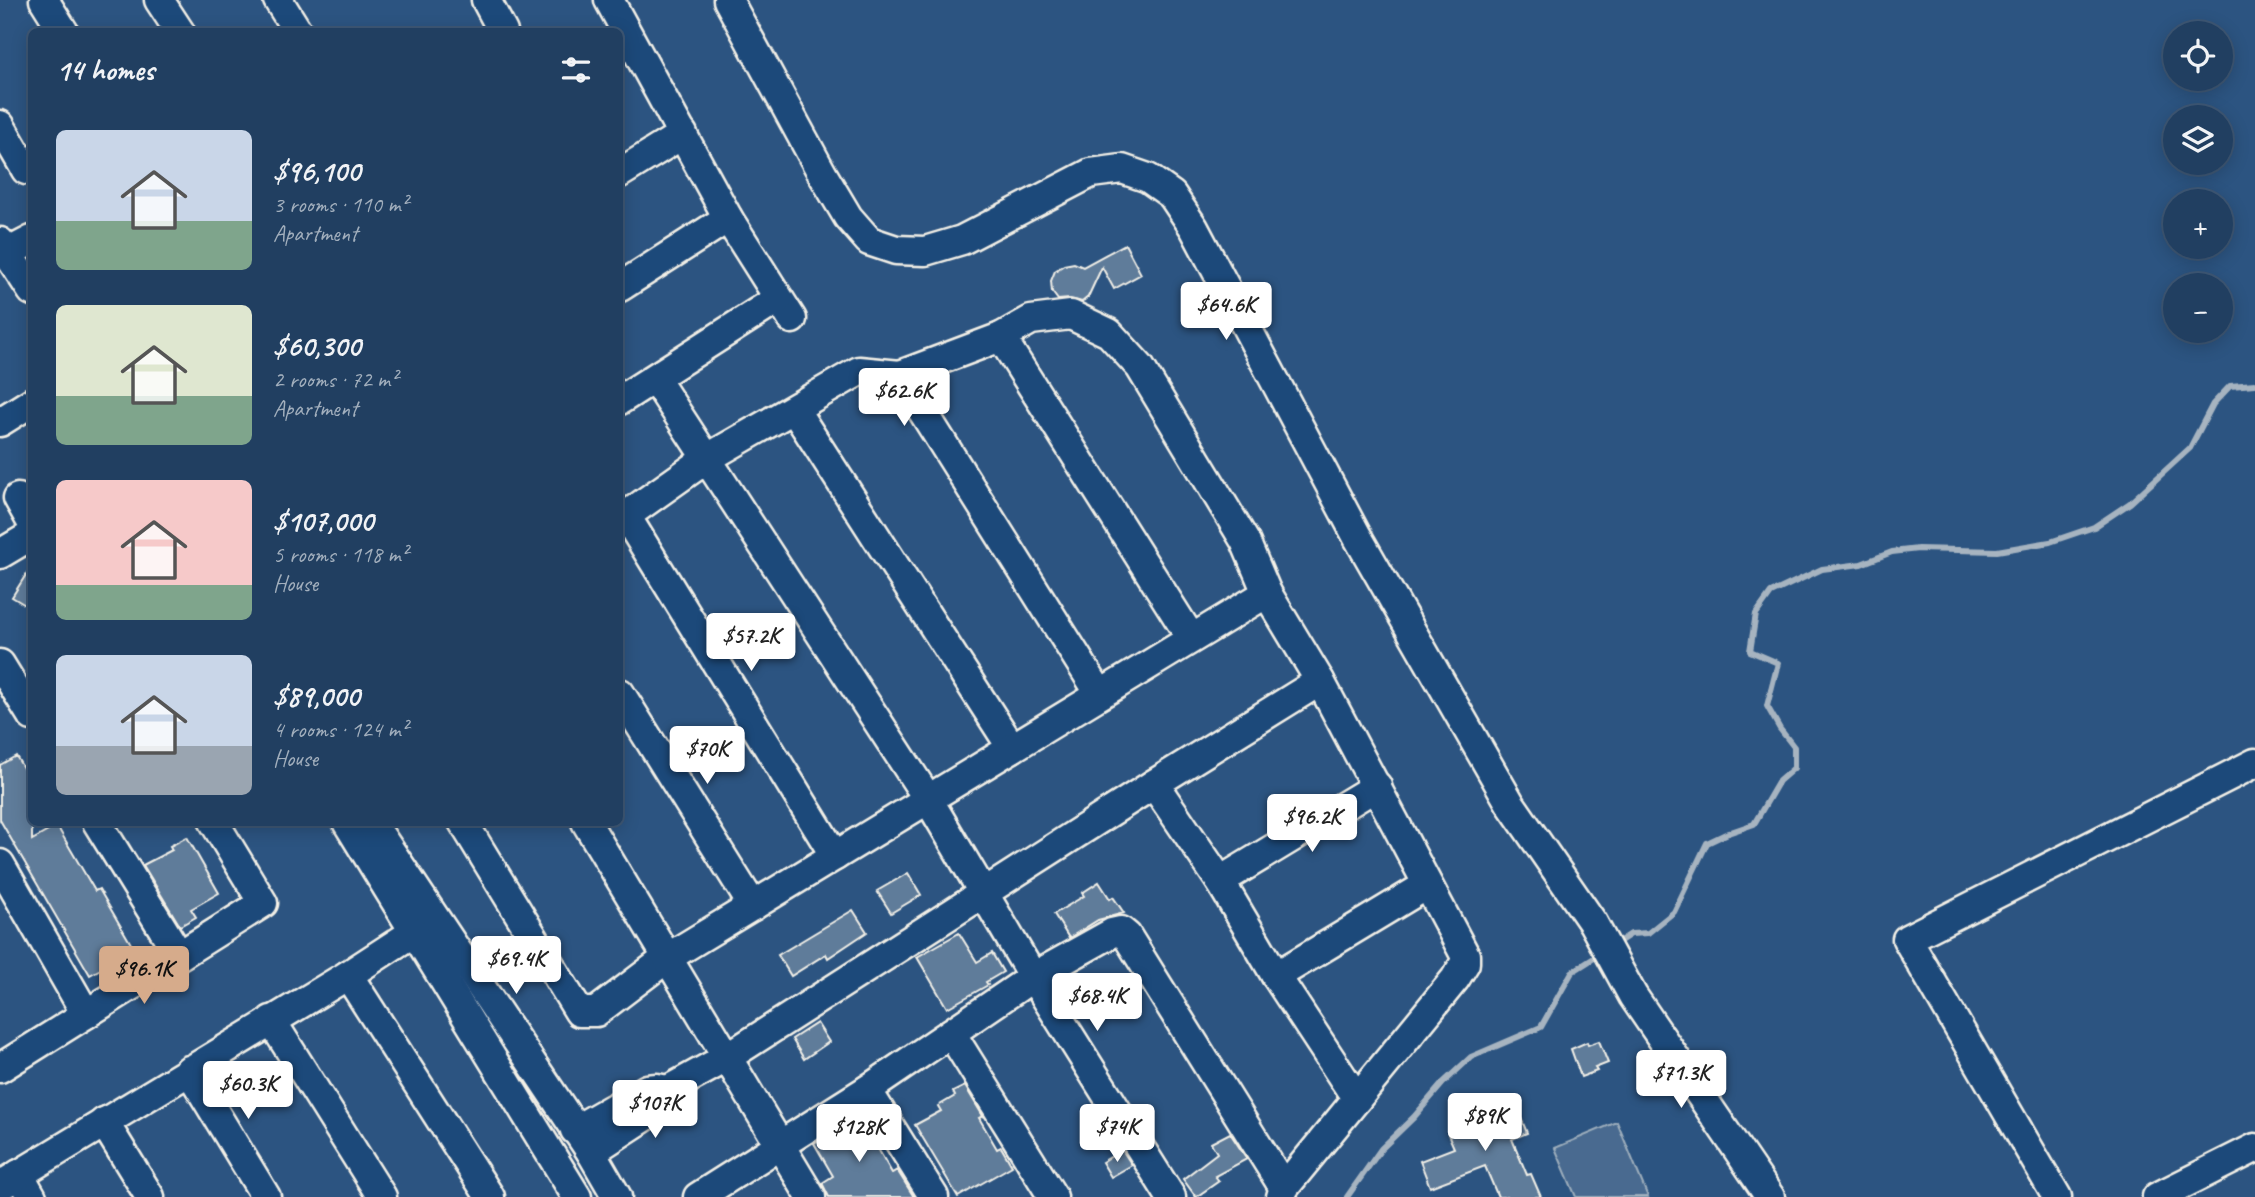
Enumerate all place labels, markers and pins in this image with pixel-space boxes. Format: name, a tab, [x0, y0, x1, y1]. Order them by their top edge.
pin: $64.6K	[1169, 282, 1283, 342]
pin: $62.6K	[847, 368, 961, 428]
pin: $57.2K	[694, 614, 808, 673]
pin: $70K	[666, 726, 748, 786]
pin: $96.2K	[1255, 794, 1369, 854]
pin: $69.4K	[459, 936, 573, 996]
pin: $96.1K	[87, 946, 201, 1006]
pin: $68.4K	[1040, 974, 1154, 1033]
pin: $71.3K	[1624, 1050, 1738, 1110]
pin: $60.3K	[191, 1062, 305, 1121]
pin: $107K	[606, 1080, 704, 1140]
pin: $89K	[1444, 1094, 1526, 1153]
pin: $128K	[810, 1104, 908, 1164]
pin: $74K	[1076, 1104, 1158, 1164]

